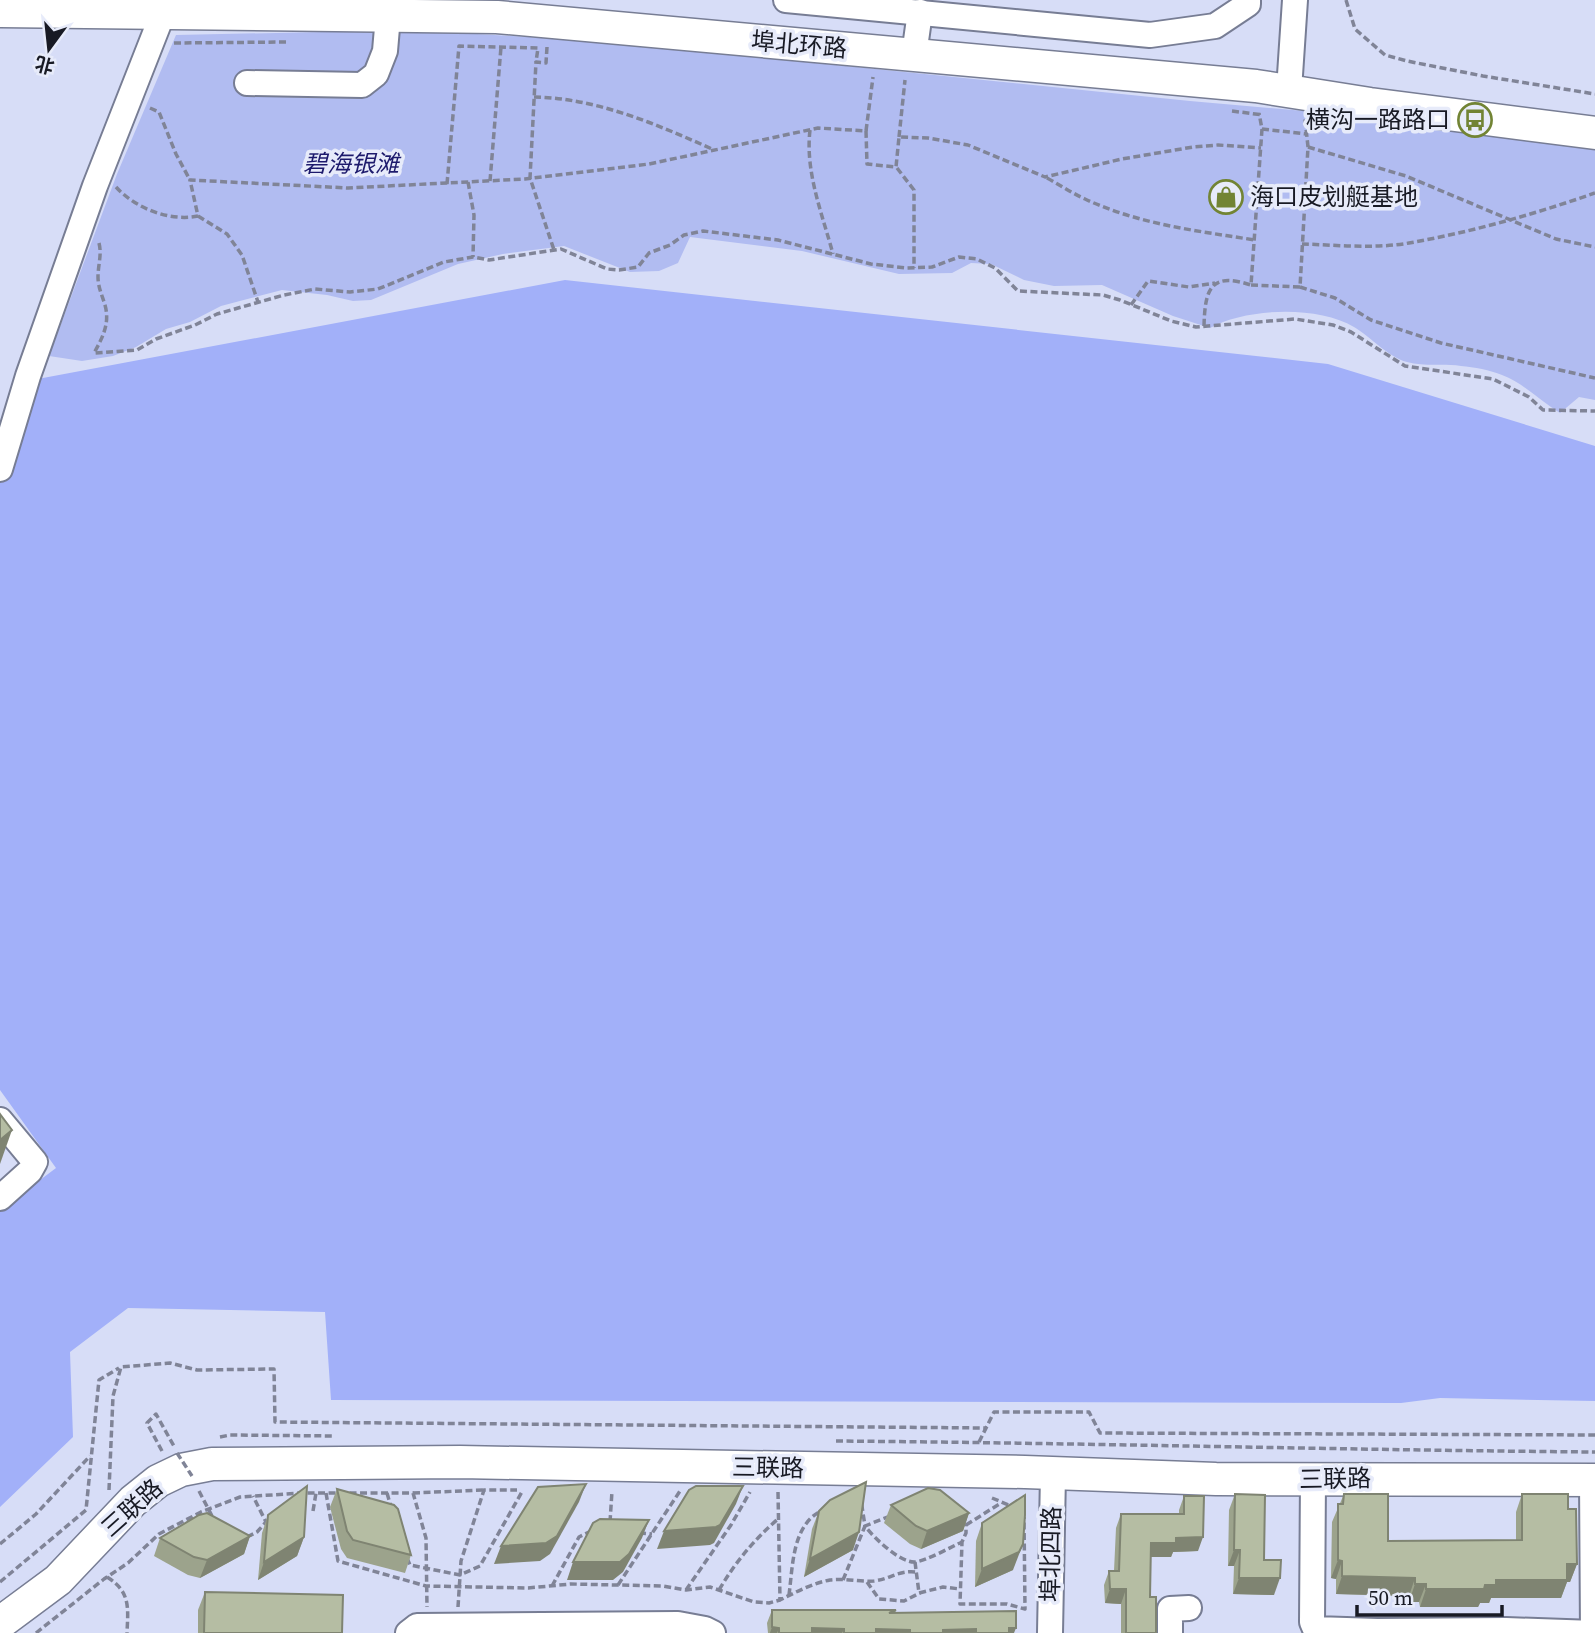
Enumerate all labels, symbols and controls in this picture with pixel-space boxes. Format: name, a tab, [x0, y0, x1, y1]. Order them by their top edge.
north arrow	[14, 14, 84, 84]
street label: 埠北环路	[750, 24, 848, 65]
text: 北	[32, 50, 57, 80]
bus stop icon: 横沟一路路口	[1456, 101, 1494, 139]
place label: 横沟一路路口	[1306, 103, 1450, 136]
park label: 碧海银滩	[303, 147, 402, 180]
shop icon: 海口皮划艇基地	[1207, 178, 1245, 216]
place label: 海口皮划艇基地	[1250, 180, 1418, 213]
street label: 三联路	[732, 1450, 804, 1485]
street label: 三联路	[1299, 1461, 1371, 1496]
street label: 三联路	[94, 1471, 169, 1544]
street label: 埠北四路	[1033, 1506, 1068, 1602]
scale bar	[1357, 1574, 1502, 1618]
text: 50 m	[1368, 1583, 1413, 1612]

